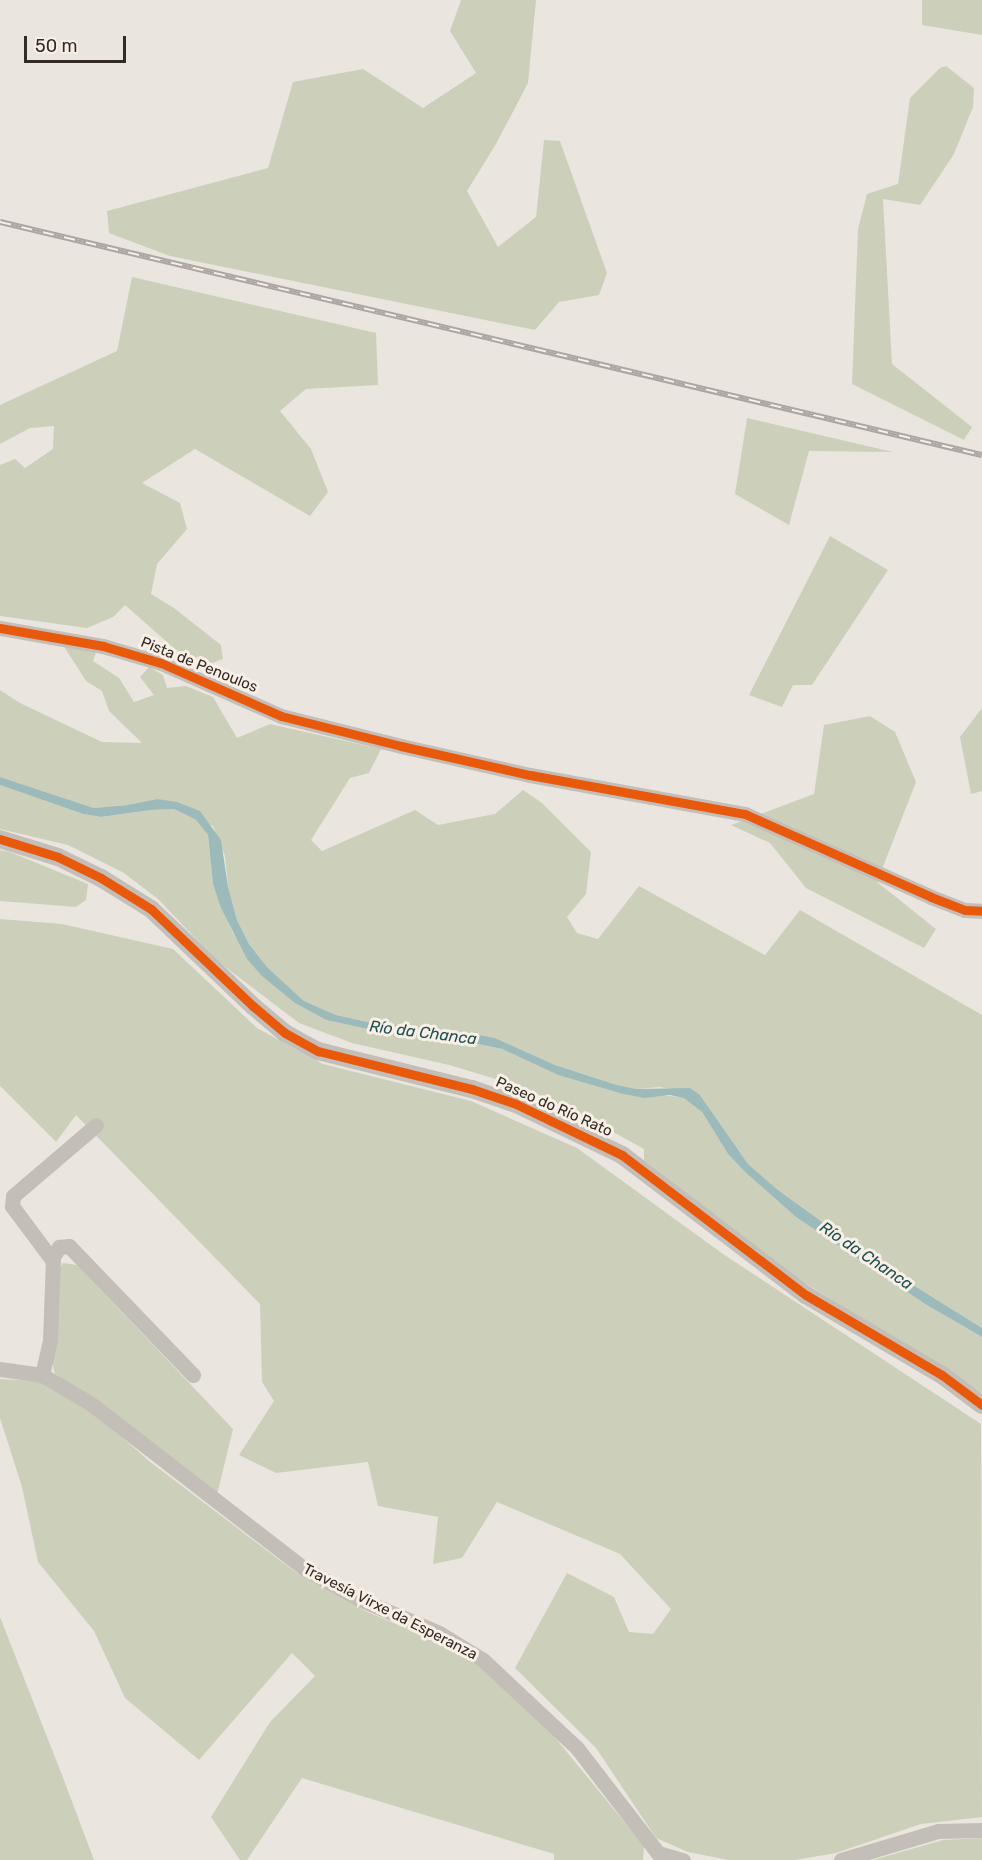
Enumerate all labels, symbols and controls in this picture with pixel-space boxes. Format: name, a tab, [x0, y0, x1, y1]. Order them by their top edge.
scale bar	[27, 24, 129, 62]
text: 50 m	[35, 35, 78, 57]
street label: Pista de Penoulos	[138, 633, 260, 697]
water label: Río da Chanca	[368, 1017, 478, 1049]
street label: Paseo do Río Rato	[493, 1073, 615, 1141]
water label: Río da Chanca	[816, 1218, 916, 1294]
street label: Travesía Virxe da Esperanza	[300, 1560, 480, 1664]

